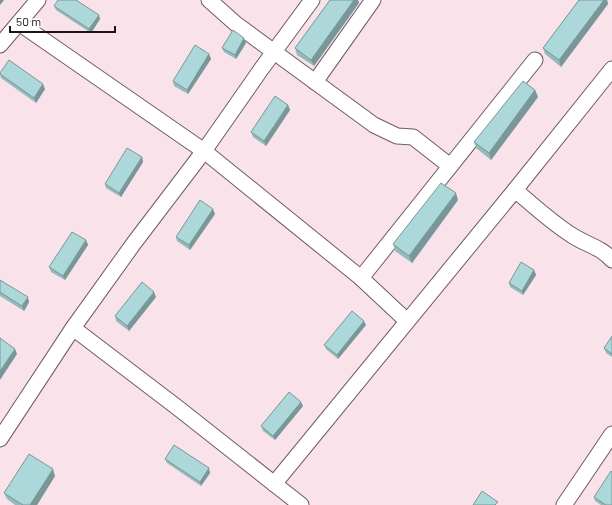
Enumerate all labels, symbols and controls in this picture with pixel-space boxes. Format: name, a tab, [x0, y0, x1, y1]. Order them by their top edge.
scale bar	[10, 8, 115, 34]
text: 50 m	[16, 14, 41, 28]

